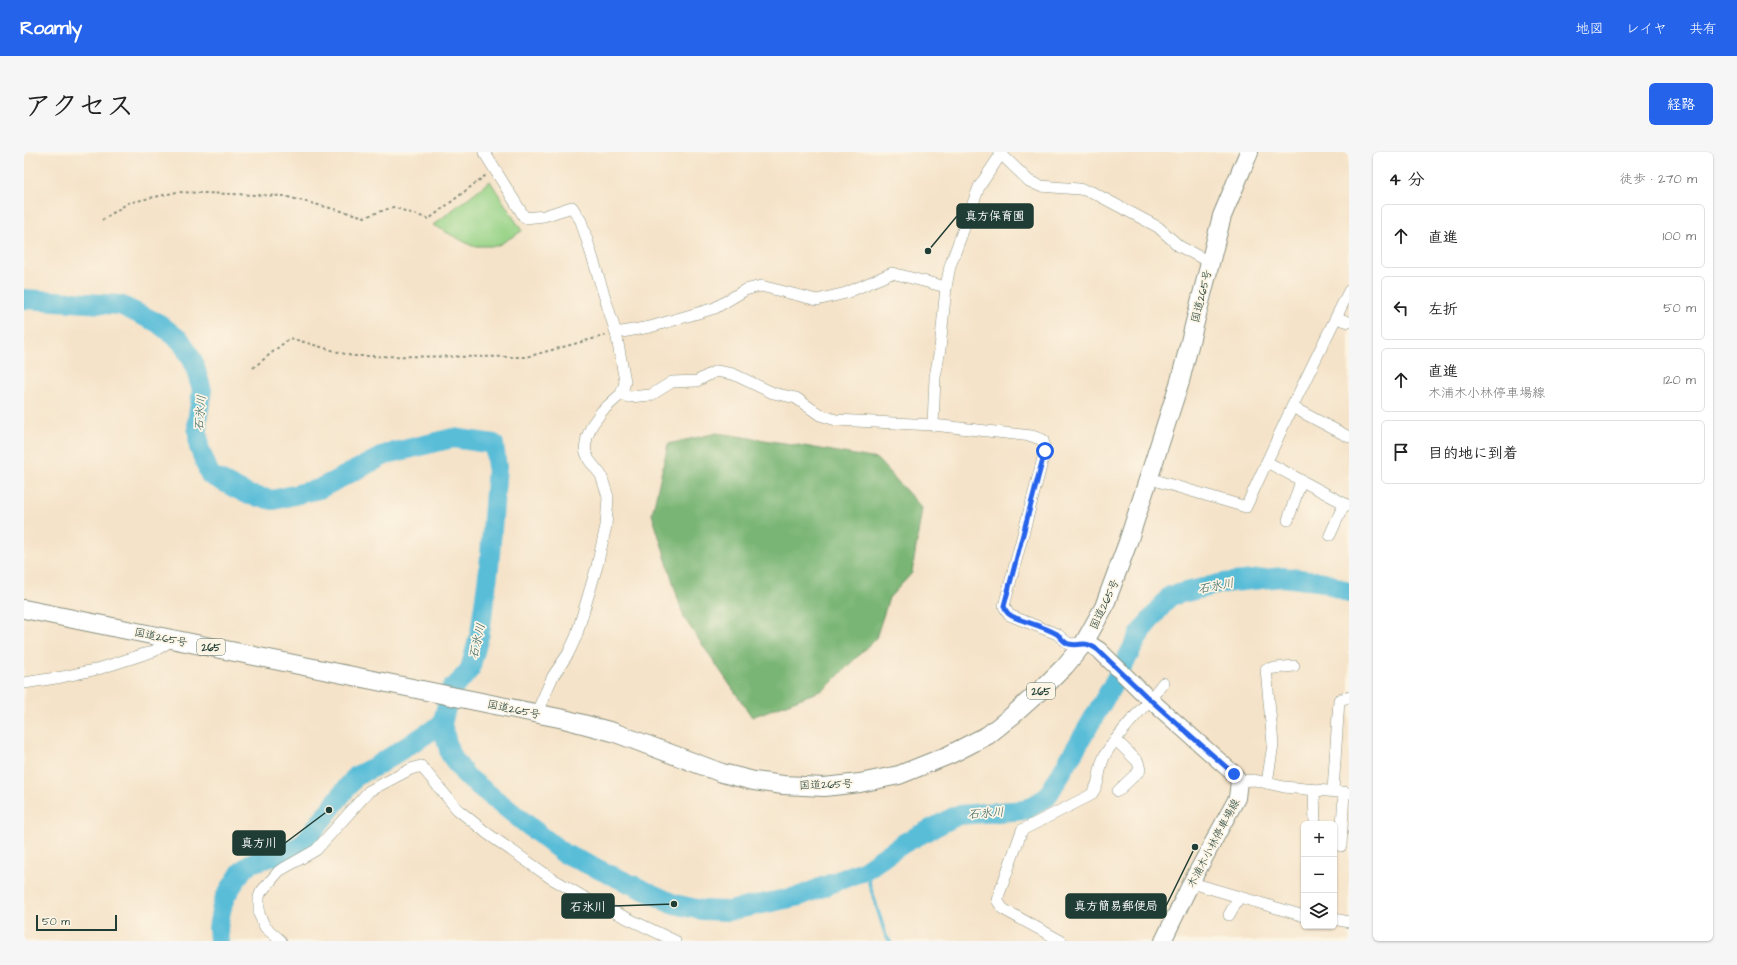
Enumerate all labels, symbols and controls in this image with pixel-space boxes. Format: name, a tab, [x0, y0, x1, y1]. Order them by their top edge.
text: Roamly	[20, 15, 82, 42]
text: 地図	[1576, 19, 1604, 39]
text: レイヤ	[1626, 19, 1667, 39]
text: 共有	[1689, 19, 1717, 39]
button: 経路	[1649, 83, 1713, 125]
text: アクセス	[24, 87, 134, 126]
text: 4 分	[1389, 168, 1424, 192]
text: 徒歩 · 270 m	[1620, 170, 1697, 188]
callout: 真方保育園	[957, 204, 1033, 228]
text: 真方保育園	[965, 208, 1025, 225]
icon: ahead	[1390, 225, 1412, 247]
text: 直進	[1428, 227, 1458, 248]
text: 100 m	[1663, 227, 1696, 245]
street label: 国道265号	[1188, 268, 1215, 324]
icon: left	[1390, 297, 1412, 319]
text: 左折	[1428, 299, 1458, 320]
text: 50 m	[1663, 299, 1696, 317]
text: 直進	[1428, 361, 1458, 382]
icon: ahead	[1390, 369, 1412, 391]
text: 120 m	[1663, 371, 1696, 389]
text: 木浦木小林停車場線	[1428, 384, 1545, 402]
water label: 石氷川	[190, 394, 211, 432]
icon: arrive	[1390, 441, 1412, 463]
route start	[1036, 442, 1054, 460]
text: 目的地に到着	[1428, 443, 1518, 464]
water label: 石氷川	[1197, 575, 1235, 598]
street label: 国道265号	[1086, 577, 1123, 632]
water label: 石氷川	[465, 622, 490, 661]
street label: 国道265号	[133, 625, 189, 650]
road number: 265	[197, 639, 225, 655]
road number: 265	[1027, 683, 1055, 699]
street label: 国道265号	[486, 697, 542, 722]
route end	[1225, 765, 1243, 783]
street label: 国道265号	[799, 776, 853, 793]
street label: 木浦木小林停車場線	[1184, 796, 1243, 890]
water label: 石氷川	[967, 804, 1005, 823]
map controls	[1301, 821, 1337, 929]
button: +	[1301, 821, 1337, 857]
callout: 真方川	[233, 831, 285, 855]
text: 真方川	[241, 835, 277, 852]
button: −	[1301, 857, 1337, 893]
button: layers	[1301, 893, 1337, 929]
callout: 石氷川	[562, 894, 614, 918]
callout: 真方簡易郵便局	[1066, 894, 1166, 918]
text: 真方簡易郵便局	[1074, 898, 1158, 915]
text: 石氷川	[570, 899, 606, 916]
scale bar	[36, 913, 117, 932]
text: 50 m	[42, 914, 70, 929]

